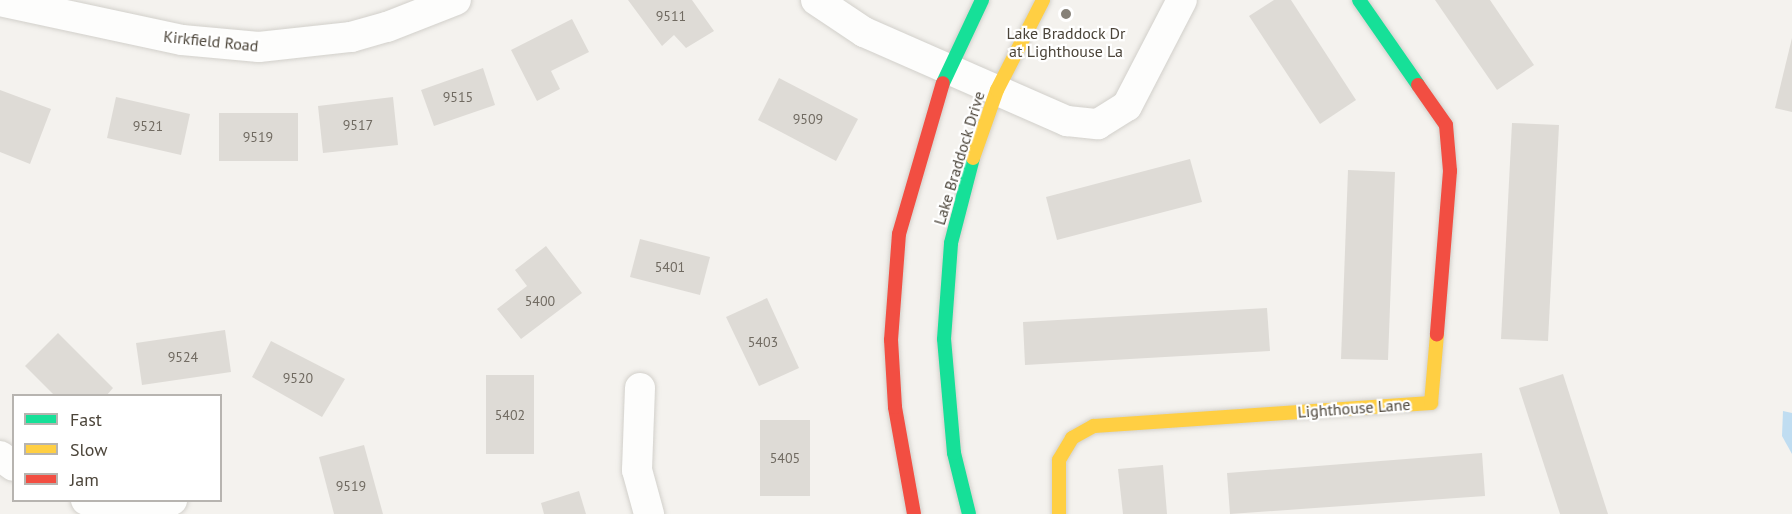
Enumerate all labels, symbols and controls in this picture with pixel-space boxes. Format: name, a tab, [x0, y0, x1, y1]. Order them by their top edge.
marker: Lake Braddock Dr at Lighthouse La	[1059, 7, 1073, 21]
house number: 9511	[656, 8, 686, 24]
place label: Lake Braddock Dr at Lighthouse La	[1006, 23, 1126, 61]
street label: Kirkfield Road	[163, 26, 259, 56]
house number: 9515	[443, 89, 473, 105]
street label: Lake Braddock Drive	[929, 89, 989, 227]
house number: 9509	[793, 111, 823, 127]
house number: 9517	[343, 117, 373, 133]
house number: 9521	[133, 118, 163, 134]
house number: 9519	[243, 129, 273, 145]
house number: 5401	[655, 259, 685, 275]
house number: 5400	[525, 293, 555, 309]
house number: 5403	[748, 334, 778, 350]
house number: 9524	[168, 349, 198, 365]
house number: 9520	[283, 370, 313, 386]
legend	[12, 394, 222, 502]
street label: Lighthouse Lane	[1297, 394, 1411, 422]
house number: 5402	[495, 407, 525, 423]
text: Fast	[70, 408, 102, 431]
text: Slow	[70, 438, 108, 461]
house number: 5405	[770, 450, 800, 466]
text: Jam	[70, 468, 99, 491]
house number: 9519	[336, 478, 366, 494]

